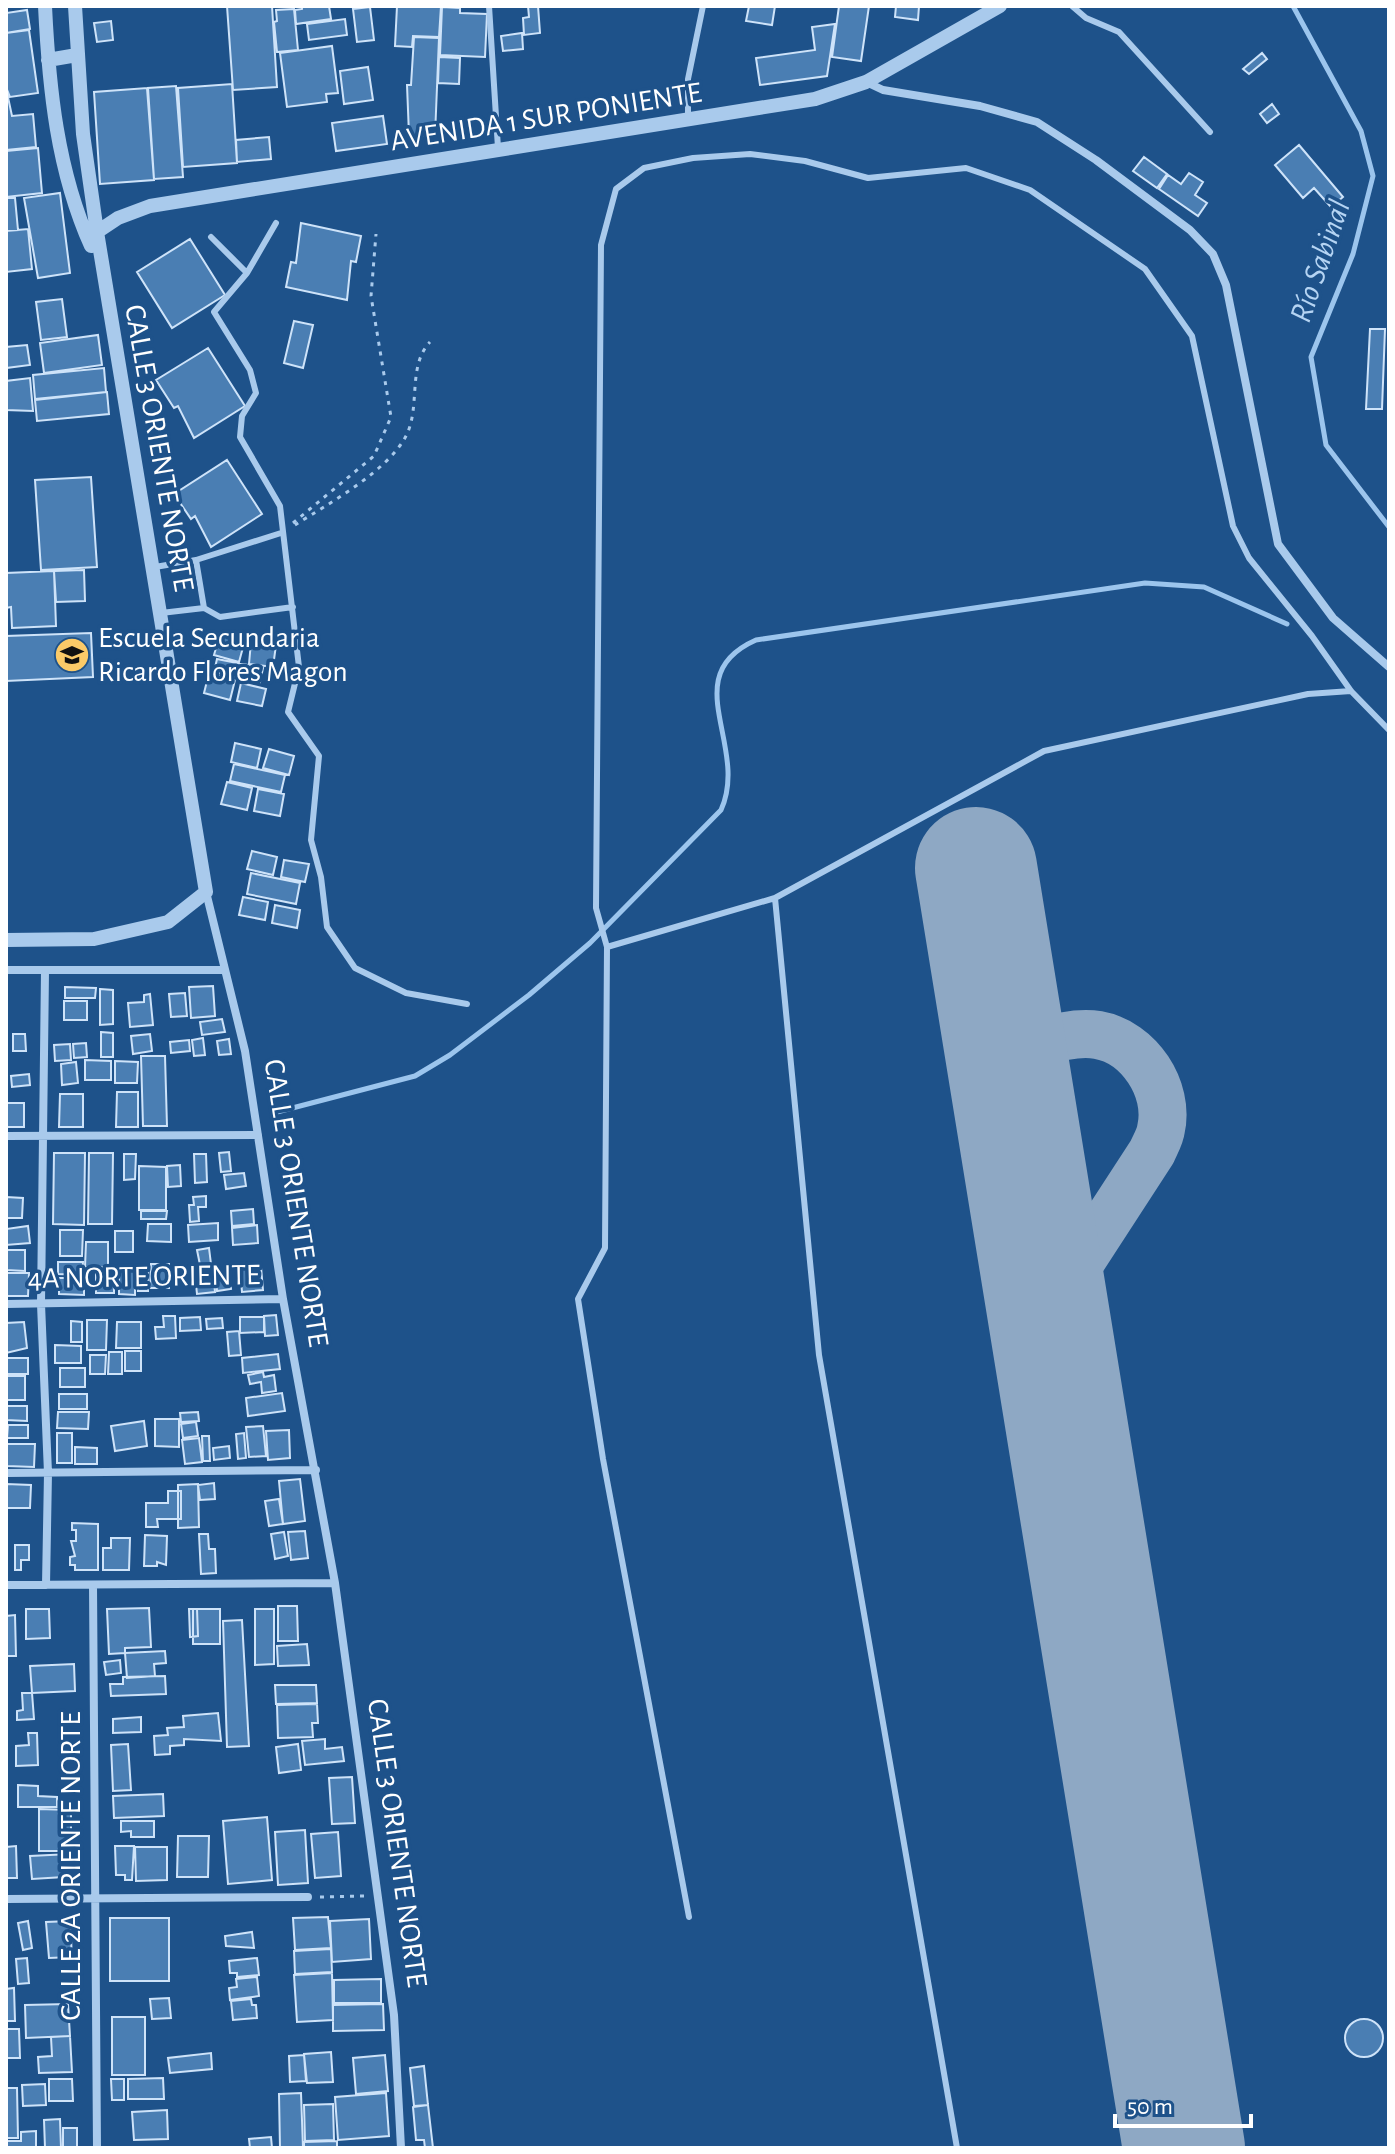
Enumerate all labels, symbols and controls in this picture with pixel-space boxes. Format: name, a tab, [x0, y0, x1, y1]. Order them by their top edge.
street label: AVENIDA 1 SUR PONIENTE	[388, 78, 704, 156]
water label: Río Sabinal	[1284, 195, 1356, 327]
street label: CALLE 3 ORIENTE NORTE	[119, 302, 199, 594]
place label: Escuela Secundaria Ricardo Flores Magon	[98, 623, 348, 687]
school or university icon: Escuela Secundaria Ricardo Flores Magon	[53, 636, 91, 674]
street label: CALLE 3 ORIENTE NORTE	[258, 1057, 334, 1349]
street label: 4A NORTE ORIENTE	[27, 1260, 261, 1294]
street label: CALLE 3 ORIENTE NORTE	[362, 1697, 432, 1989]
street label: CALLE 2A ORIENTE NORTE	[56, 1711, 86, 2021]
scale bar	[1115, 2078, 1251, 2128]
text: 50 m	[1127, 2095, 1173, 2119]

